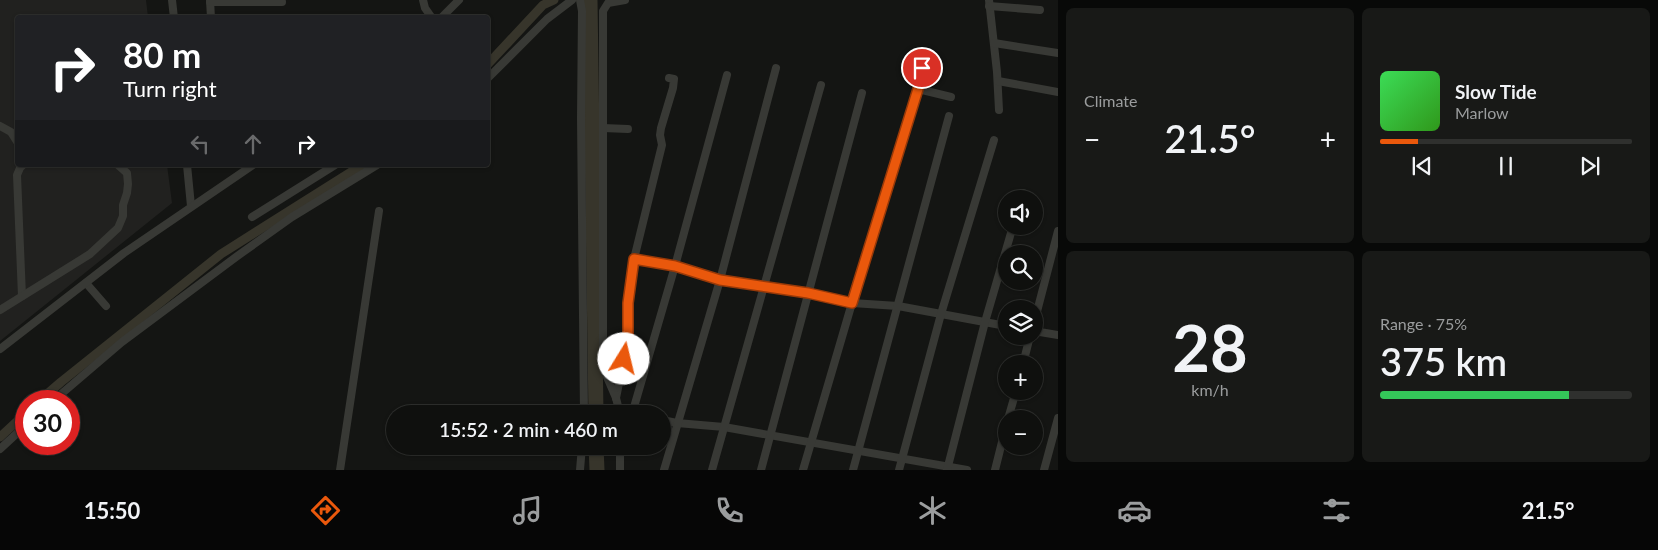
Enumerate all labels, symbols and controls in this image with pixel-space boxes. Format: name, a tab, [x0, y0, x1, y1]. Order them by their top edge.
text: 80 m	[123, 33, 201, 75]
icon: right	[40, 35, 105, 100]
pin	[901, 47, 943, 89]
icon: arrive	[908, 54, 936, 82]
text: Turn right	[123, 75, 217, 102]
text: Slow Tide	[1455, 80, 1537, 103]
text: Climate	[1084, 91, 1137, 110]
text: Marlow	[1455, 103, 1509, 122]
text: 21.5°	[1165, 115, 1255, 161]
text: −	[1084, 122, 1100, 156]
text: +	[1320, 122, 1336, 156]
icon: left	[186, 130, 214, 158]
icon: ahead	[239, 130, 267, 158]
icon: right	[292, 130, 320, 158]
icon: previous	[1408, 152, 1436, 180]
icon: pause	[1492, 152, 1520, 180]
icon: next	[1576, 152, 1604, 180]
map controls	[998, 190, 1043, 455]
button: sound	[998, 190, 1043, 235]
button: search	[998, 245, 1043, 290]
button: layers	[998, 300, 1043, 345]
text: 28	[1172, 308, 1248, 386]
text: Range · 75%	[1380, 314, 1467, 333]
position arrow	[597, 332, 649, 384]
text: 375 km	[1380, 338, 1507, 384]
button: +	[998, 355, 1043, 400]
text: km/h	[1191, 380, 1229, 399]
speed limit sign: 30	[15, 390, 80, 455]
button: −	[998, 410, 1043, 455]
text: 15:52 · 2 min · 460 m	[439, 418, 618, 441]
icon: directions	[308, 493, 343, 528]
icon: music	[510, 493, 545, 528]
icon: phone	[712, 493, 747, 528]
icon: climate	[915, 493, 950, 528]
icon: car	[1117, 493, 1152, 528]
icon: filters	[1319, 493, 1354, 528]
text: 15:50	[84, 497, 140, 524]
text: 21.5°	[1522, 497, 1574, 524]

